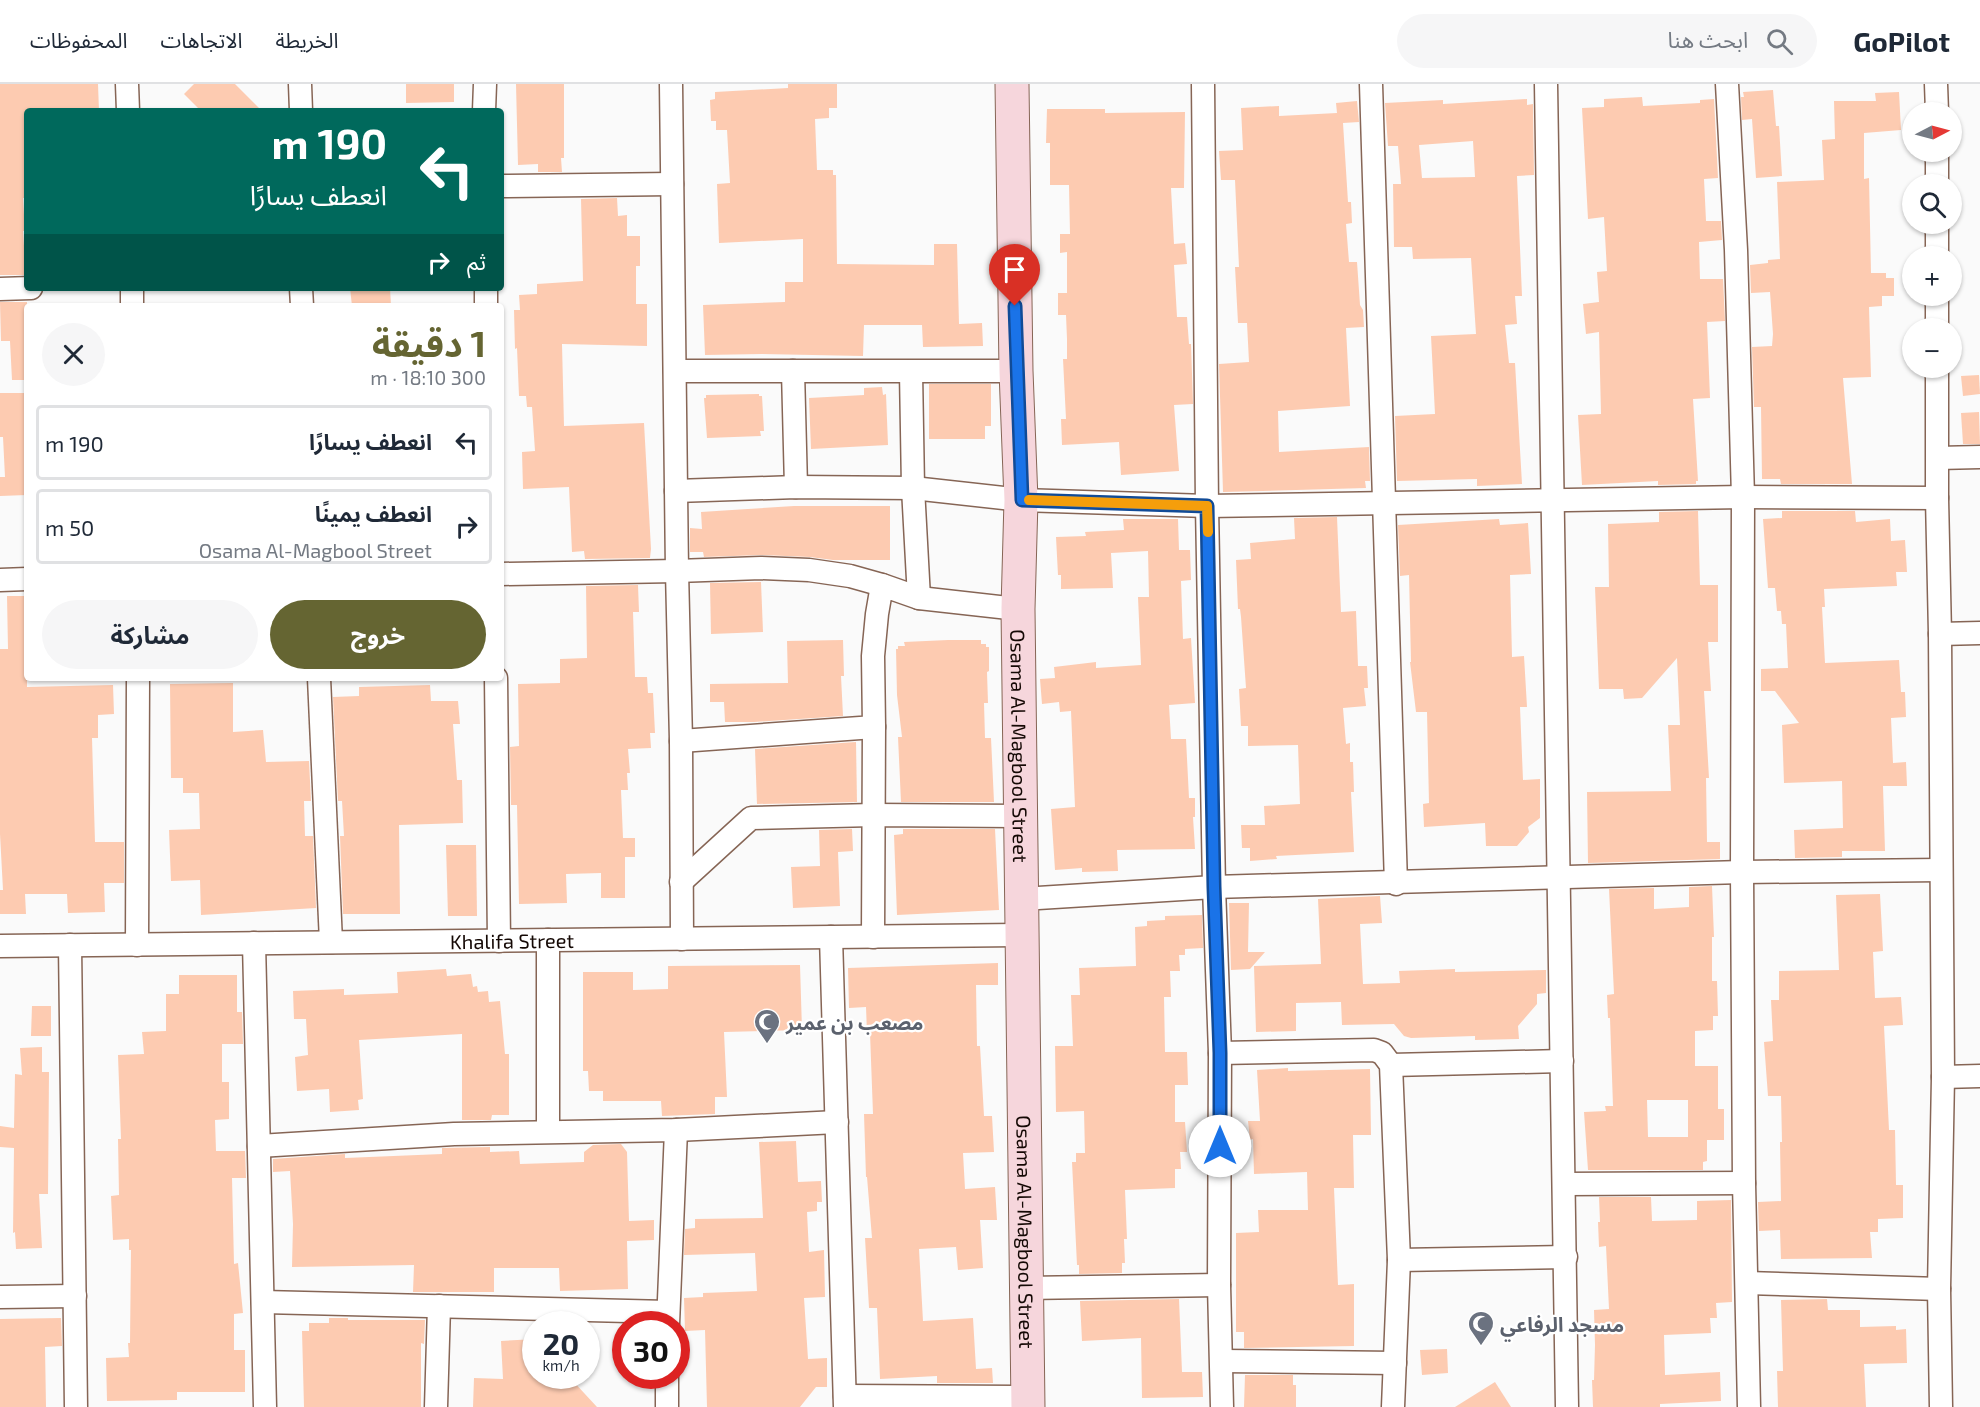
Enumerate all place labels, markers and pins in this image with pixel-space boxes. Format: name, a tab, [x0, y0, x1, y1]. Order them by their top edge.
pin	[989, 244, 1040, 306]
mosque icon: مصعب بن عمير	[752, 1007, 782, 1045]
place label: مصعب بن عمير	[785, 1010, 923, 1035]
mosque icon: مسجد الرفاعي	[1466, 1309, 1496, 1347]
place label: مسجد الرفاعي	[1500, 1312, 1624, 1342]

